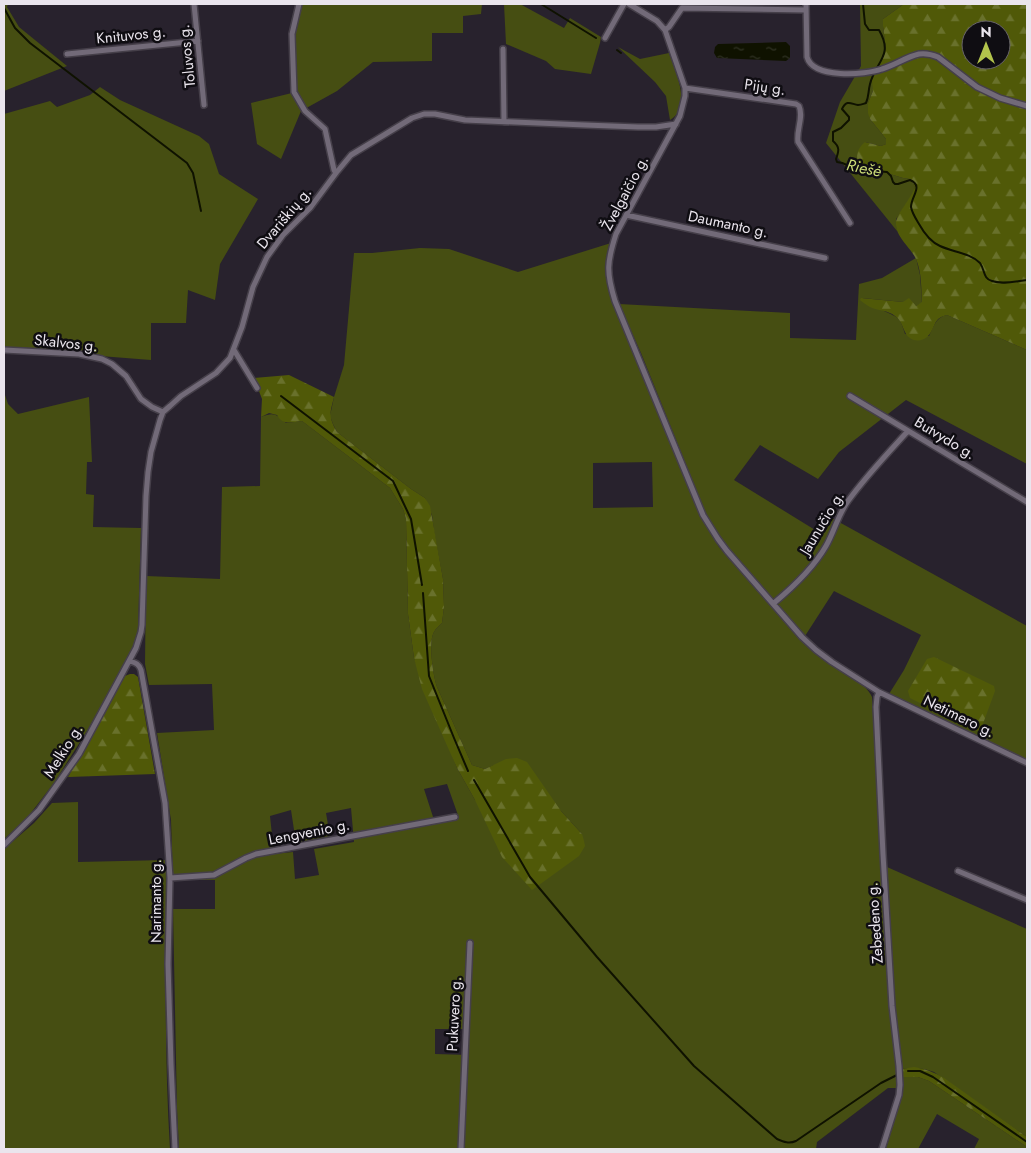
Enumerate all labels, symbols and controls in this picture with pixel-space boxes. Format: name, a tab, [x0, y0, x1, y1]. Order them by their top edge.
street label: Knituvos g.	[95, 20, 167, 50]
north arrow	[961, 20, 1011, 70]
text: N	[980, 22, 992, 42]
street label: Toluvos g.	[173, 23, 201, 89]
street label: Pijų g.	[743, 73, 787, 101]
street label: Žvelgaičio g.	[596, 152, 654, 234]
water label: Riešė	[844, 153, 884, 183]
street label: Dvariškių g.	[251, 182, 317, 254]
street label: Daumanto g.	[686, 205, 770, 243]
street label: Skalvos g.	[33, 329, 99, 357]
street label: Butvydo g.	[910, 411, 980, 465]
street label: Jaunučio g.	[793, 487, 850, 561]
street label: Netimero g.	[920, 689, 998, 743]
street label: Melkio g.	[38, 720, 88, 782]
street label: Lengvenio g.	[266, 813, 352, 851]
street label: Narimanto g.	[145, 859, 167, 943]
street label: Zebedeno g.	[861, 882, 889, 964]
street label: Pukuvero g.	[441, 976, 467, 1052]

